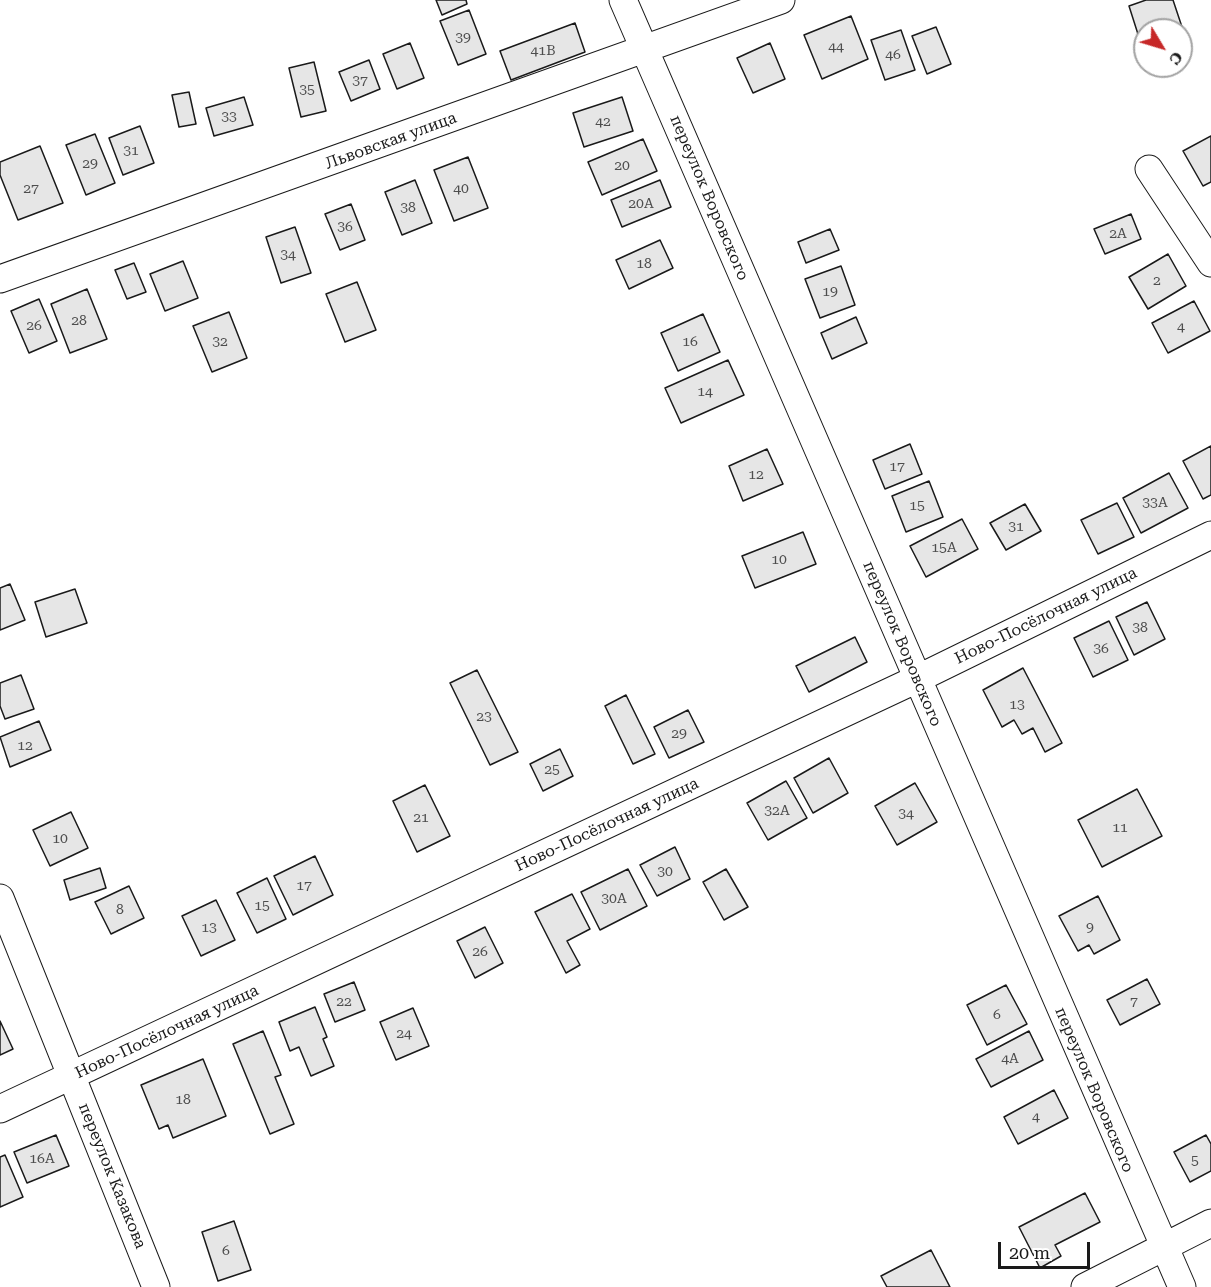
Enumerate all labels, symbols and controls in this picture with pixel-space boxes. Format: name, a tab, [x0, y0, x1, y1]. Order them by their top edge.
north arrow	[1133, 18, 1193, 78]
house number: 39	[455, 30, 471, 46]
house number: 44	[828, 39, 844, 55]
house number: 41В	[530, 43, 556, 59]
house number: 46	[885, 47, 901, 63]
text: С	[1165, 48, 1187, 68]
house number: 37	[352, 73, 368, 89]
house number: 35	[299, 82, 315, 98]
street label: Львовская улица	[323, 108, 459, 174]
house number: 33	[221, 109, 237, 125]
street label: переулок Воровского	[665, 113, 753, 283]
house number: 42	[595, 114, 611, 130]
house number: 31	[123, 143, 139, 159]
house number: 29	[82, 156, 98, 172]
house number: 20	[614, 158, 630, 174]
house number: 27	[23, 181, 39, 197]
house number: 40	[453, 181, 469, 197]
house number: 20А	[628, 196, 654, 212]
house number: 38	[400, 200, 416, 216]
house number: 36	[337, 219, 353, 235]
house number: 2А	[1109, 226, 1127, 242]
house number: 34	[280, 247, 296, 263]
house number: 18	[636, 256, 652, 272]
house number: 2	[1153, 273, 1161, 289]
house number: 19	[822, 284, 838, 300]
house number: 28	[71, 313, 87, 329]
house number: 26	[26, 318, 42, 334]
house number: 4	[1177, 319, 1185, 335]
house number: 32	[212, 334, 228, 350]
house number: 16	[682, 334, 698, 350]
house number: 14	[697, 384, 713, 400]
house number: 17	[889, 459, 905, 475]
house number: 12	[748, 467, 764, 483]
house number: 33А	[1142, 495, 1168, 511]
house number: 15	[909, 498, 925, 514]
house number: 31	[1008, 519, 1024, 535]
house number: 15А	[931, 540, 957, 556]
house number: 10	[771, 552, 787, 568]
street label: переулок Воровского	[858, 559, 946, 729]
street label: Ново-Посёлочная улица	[952, 563, 1140, 669]
house number: 38	[1132, 620, 1148, 636]
house number: 36	[1093, 641, 1109, 657]
house number: 13	[1009, 697, 1025, 713]
house number: 23	[476, 709, 492, 725]
house number: 29	[671, 726, 687, 742]
house number: 12	[17, 738, 33, 754]
house number: 25	[544, 762, 560, 778]
street label: Ново-Посёлочная улица	[512, 774, 702, 876]
house number: 32А	[764, 803, 790, 819]
house number: 34	[898, 806, 914, 822]
house number: 21	[413, 810, 429, 826]
house number: 11	[1112, 820, 1128, 836]
house number: 10	[52, 831, 68, 847]
house number: 30	[657, 864, 673, 880]
house number: 17	[296, 878, 312, 894]
house number: 30А	[601, 891, 627, 907]
house number: 15	[254, 898, 270, 914]
house number: 8	[116, 902, 124, 918]
house number: 13	[201, 920, 217, 936]
house number: 9	[1086, 920, 1094, 936]
house number: 26	[472, 944, 488, 960]
street label: Ново-Посёлочная улица	[72, 981, 262, 1083]
house number: 22	[336, 994, 352, 1010]
house number: 7	[1130, 994, 1138, 1010]
street label: переулок Воровского	[1050, 1005, 1138, 1175]
house number: 6	[993, 1007, 1001, 1023]
house number: 24	[396, 1026, 412, 1042]
house number: 4А	[1001, 1051, 1019, 1067]
house number: 18	[175, 1092, 191, 1108]
street label: переулок Казакова	[74, 1100, 150, 1252]
house number: 4	[1032, 1109, 1040, 1125]
house number: 16А	[29, 1151, 55, 1167]
house number: 5	[1191, 1153, 1199, 1169]
scale bar	[1001, 1230, 1092, 1268]
text: 20 m	[1009, 1242, 1050, 1263]
house number: 6	[222, 1243, 230, 1259]

